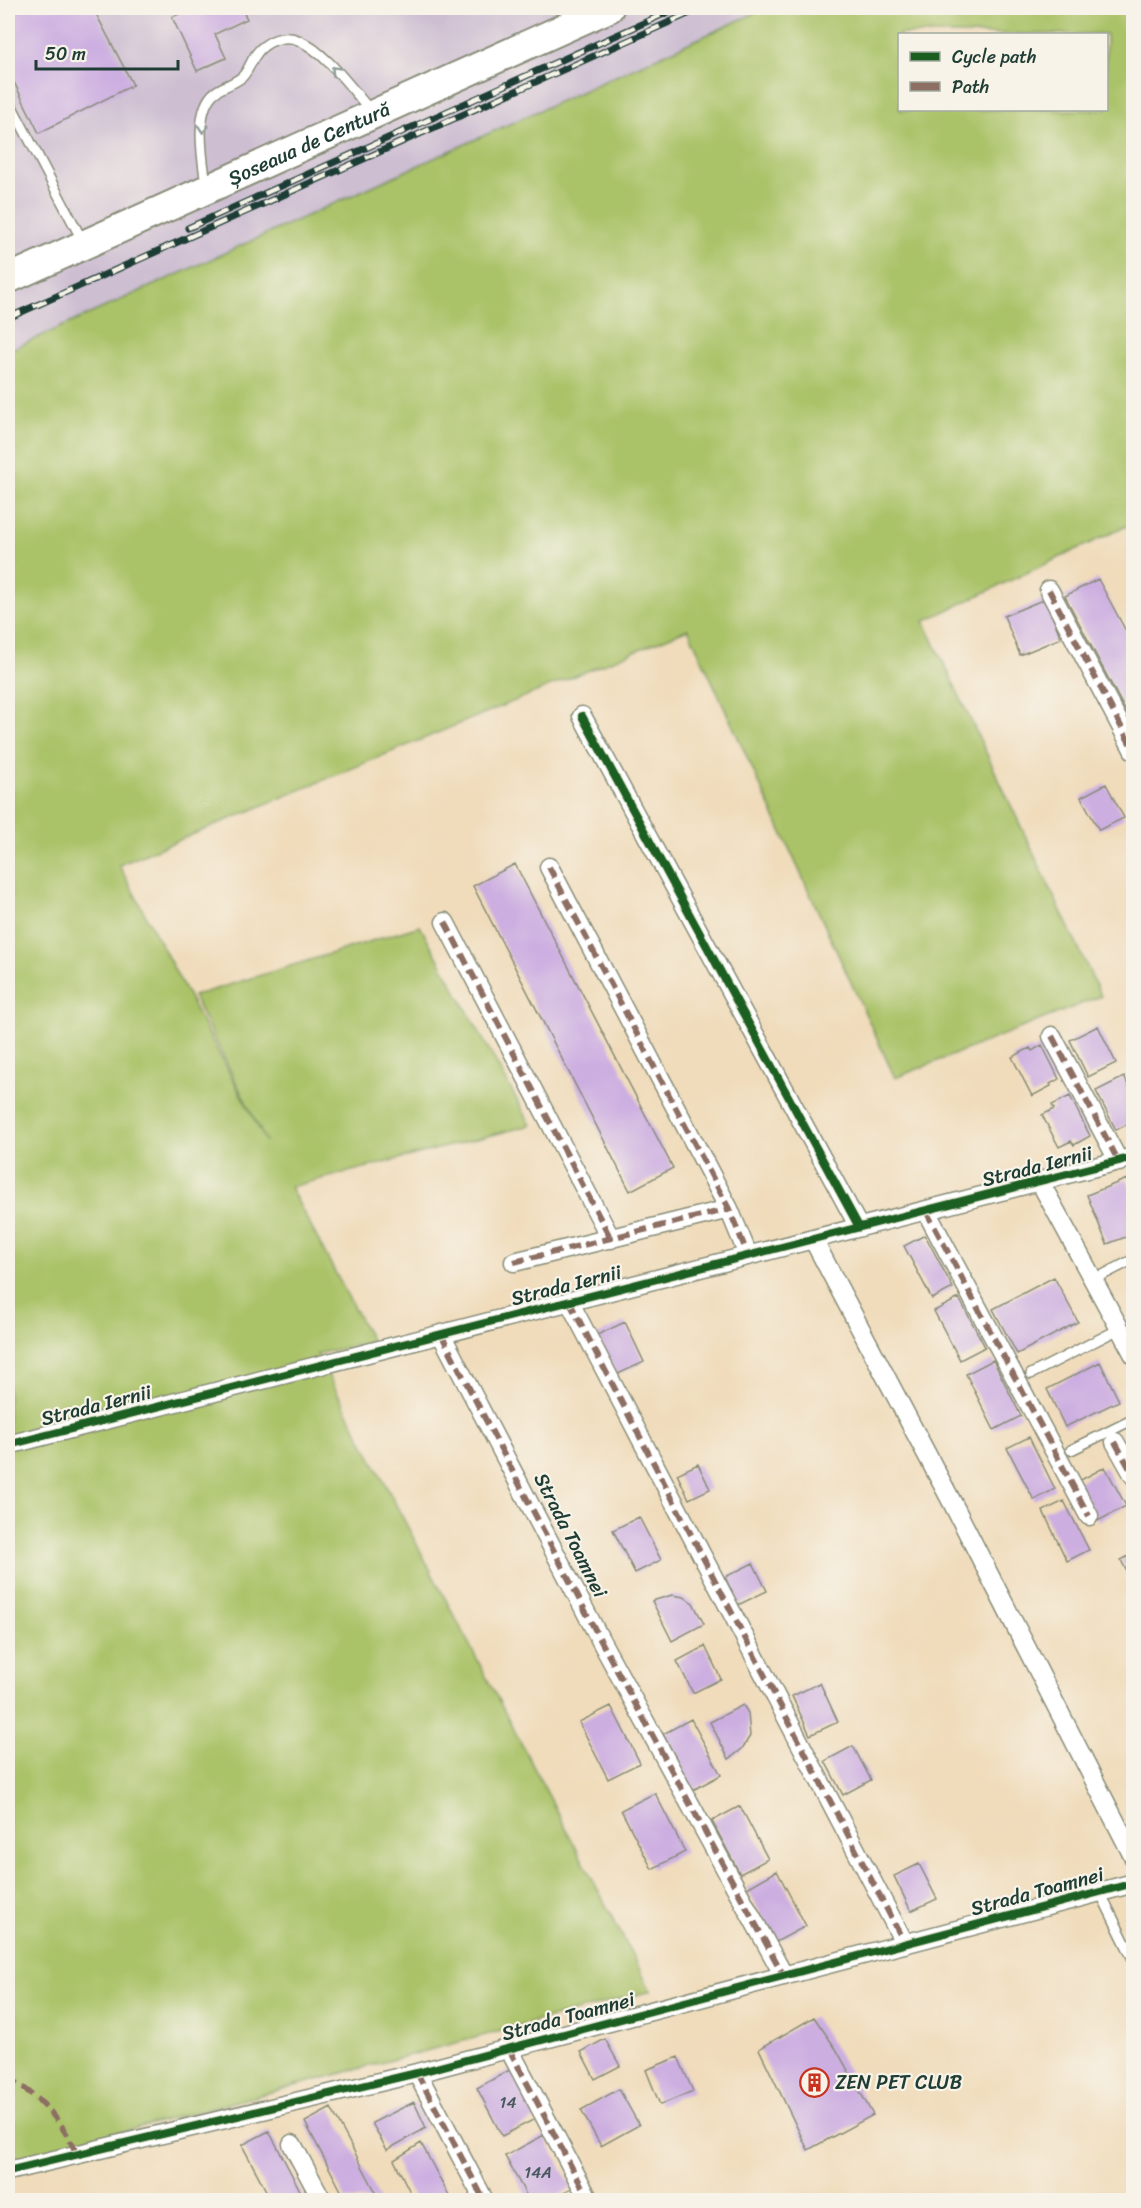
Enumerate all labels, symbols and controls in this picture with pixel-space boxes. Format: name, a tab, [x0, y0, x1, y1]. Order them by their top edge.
scale bar	[36, 33, 178, 71]
legend	[898, 33, 1108, 111]
text: 50 m	[45, 38, 86, 70]
text: Cycle path	[952, 41, 1036, 73]
one-way arrow	[331, 67, 342, 77]
text: Path	[952, 71, 989, 103]
street label: Șoseaua de Centură	[222, 91, 397, 196]
one-way arrow	[196, 125, 209, 134]
street label: Strada Iernii	[978, 1135, 1098, 1197]
street label: Strada Iernii	[507, 1254, 627, 1316]
street label: Strada Iernii	[37, 1374, 157, 1436]
street label: Strada Toamnei	[524, 1466, 617, 1604]
street label: Strada Toamnei	[967, 1857, 1108, 1926]
street label: Strada Toamnei	[498, 1982, 639, 2051]
place label: ZEN PET CLUB	[835, 2065, 963, 2100]
building icon: ZEN PET CLUB	[798, 2066, 830, 2098]
house number: 14	[500, 2088, 516, 2117]
house number: 14A	[524, 2158, 552, 2187]

